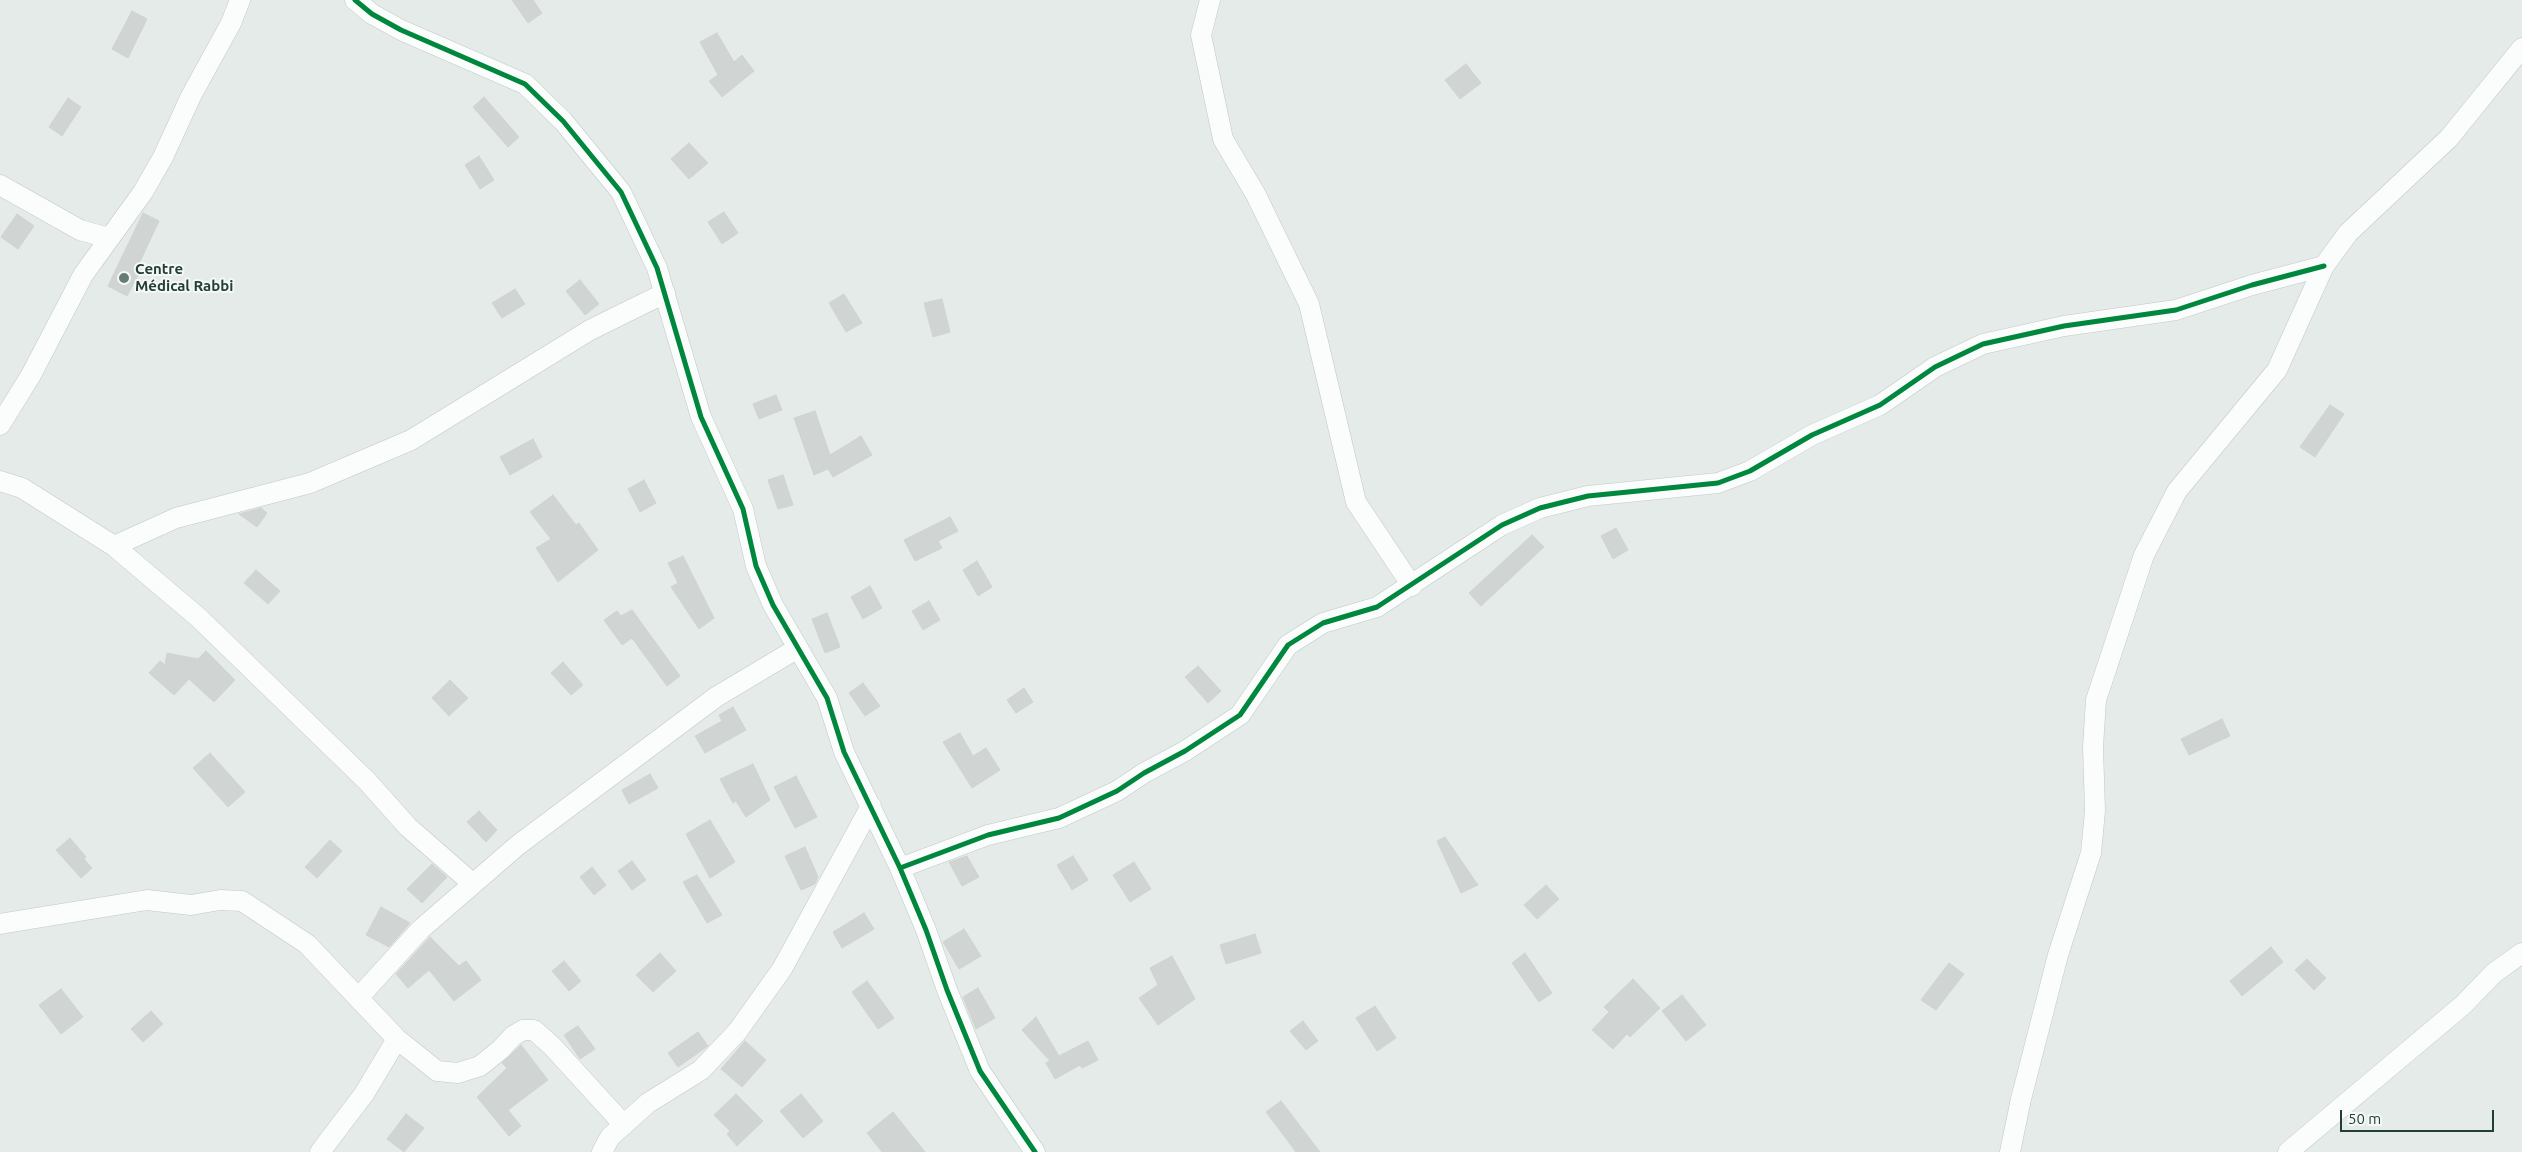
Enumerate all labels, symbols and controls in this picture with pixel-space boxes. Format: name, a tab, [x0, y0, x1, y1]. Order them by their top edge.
place label: Centre Médical Rabbi	[135, 260, 233, 295]
marker: Centre Médical Rabbi	[117, 271, 131, 285]
scale bar	[2342, 1100, 2496, 1132]
text: 50 m	[2348, 1110, 2381, 1127]

